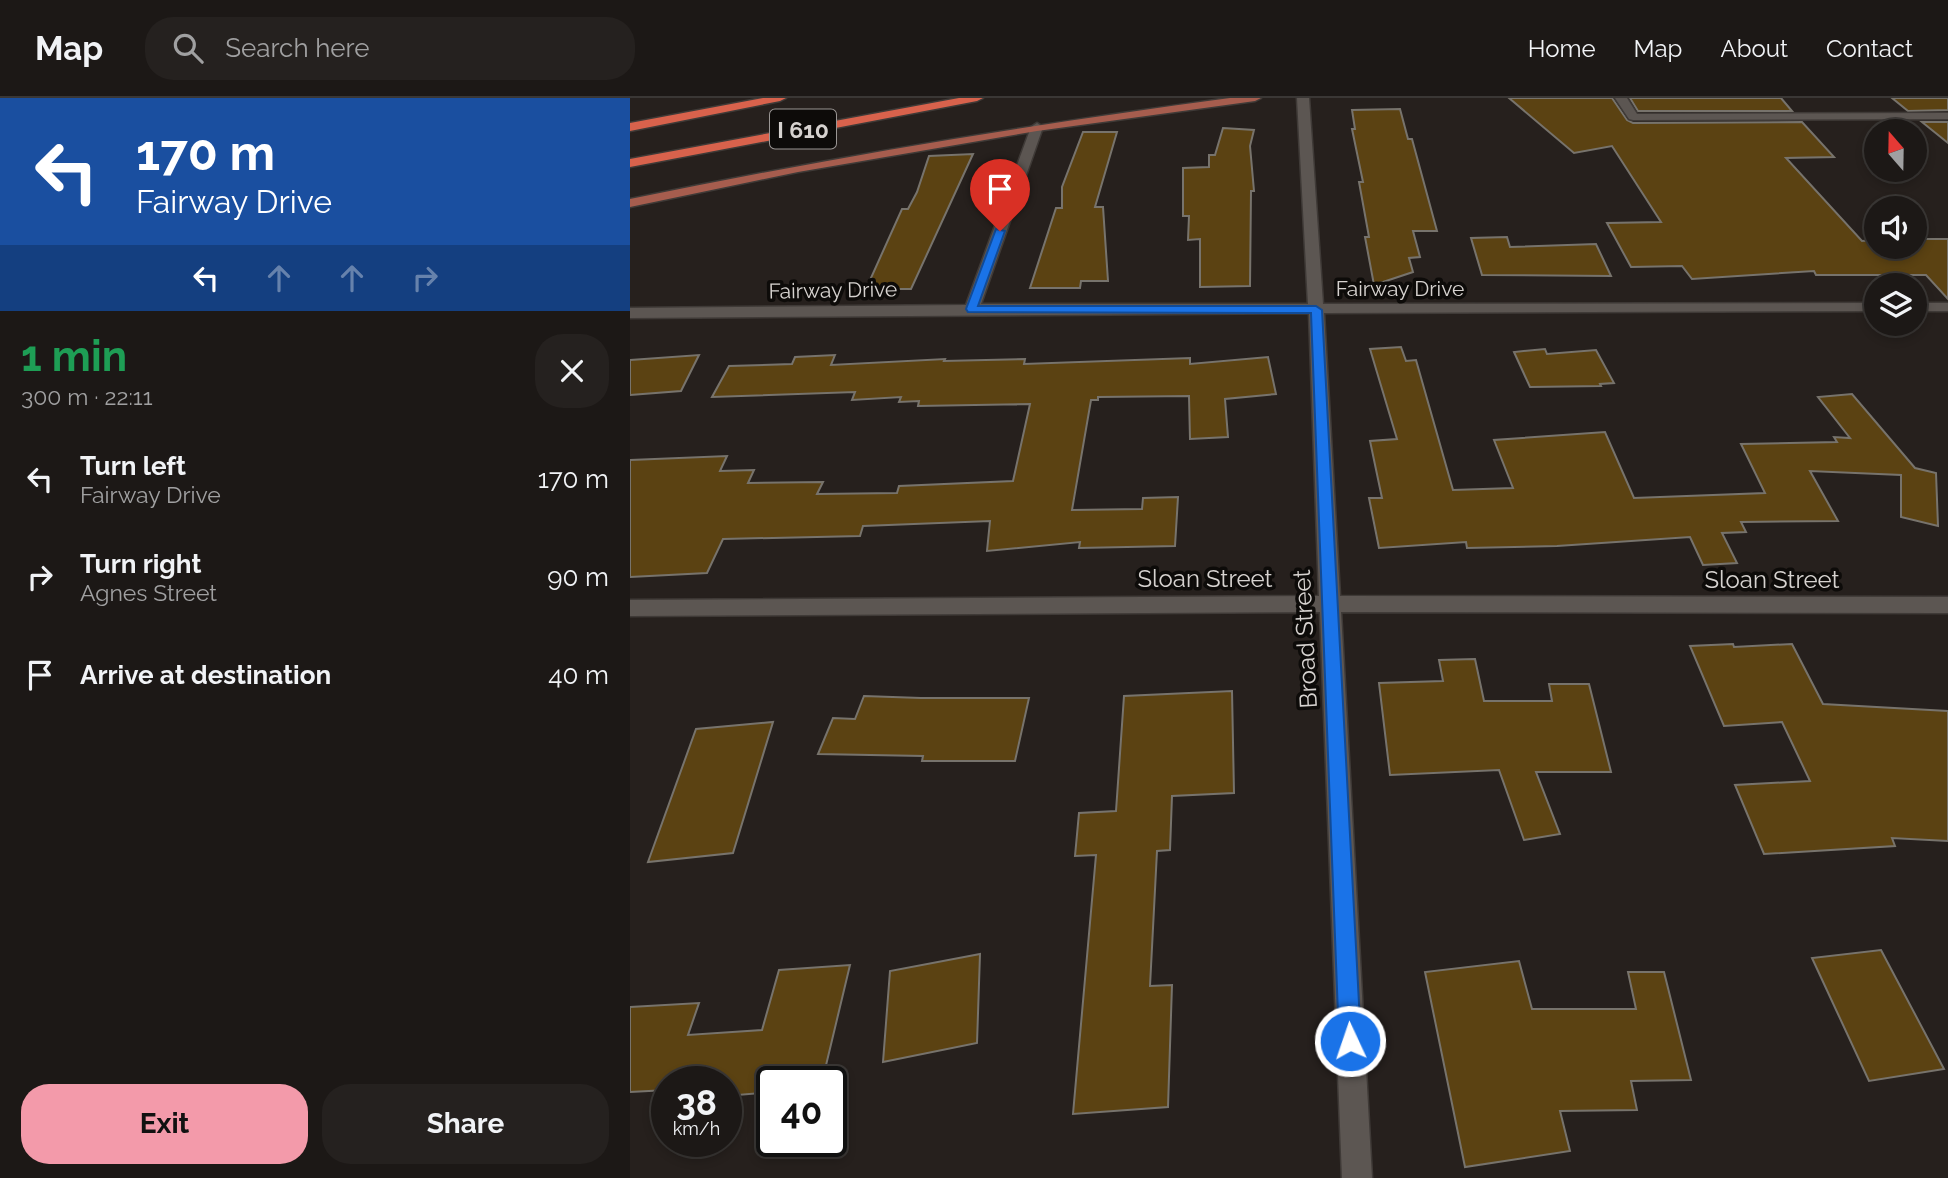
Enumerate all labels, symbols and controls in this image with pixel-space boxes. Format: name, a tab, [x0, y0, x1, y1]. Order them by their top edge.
search box	[145, 17, 635, 80]
text: Map	[35, 29, 103, 68]
icon: search	[169, 29, 207, 67]
text: Search here	[225, 33, 370, 63]
text: Home	[1528, 34, 1596, 63]
text: Map	[1634, 34, 1682, 63]
text: About	[1720, 34, 1788, 63]
text: Contact	[1826, 34, 1913, 63]
road number: I 610	[770, 110, 836, 148]
north arrow	[1864, 119, 1927, 182]
map controls	[1864, 119, 1927, 336]
text: 170 m	[136, 124, 275, 181]
icon: left	[21, 126, 112, 217]
pin	[970, 159, 1030, 231]
icon: arrive	[981, 170, 1019, 208]
text: Fairway Drive	[136, 183, 332, 220]
button: sound	[1864, 196, 1927, 259]
icon: left	[187, 259, 225, 297]
icon: ahead	[260, 259, 298, 297]
icon: ahead	[333, 259, 371, 297]
icon: right	[406, 259, 444, 297]
button: layers	[1864, 273, 1927, 336]
street label: Fairway Drive	[768, 276, 898, 304]
street label: Fairway Drive	[1336, 276, 1464, 301]
text: 1 min	[21, 332, 127, 381]
button: close	[535, 334, 609, 408]
text: 300 m · 22:11	[21, 383, 153, 410]
text: Turn left	[80, 451, 186, 481]
icon: left	[21, 460, 59, 498]
text: 170 m	[538, 464, 609, 494]
text: Fairway Drive	[80, 481, 221, 508]
text: Turn right	[80, 549, 201, 579]
icon: right	[21, 558, 59, 596]
text: 90 m	[547, 562, 609, 592]
street label: Sloan Street	[1137, 564, 1273, 593]
street label: Sloan Street	[1704, 565, 1840, 594]
street label: Broad Street	[1287, 569, 1323, 709]
text: Agnes Street	[80, 579, 217, 606]
icon: arrive	[21, 656, 59, 694]
text: Arrive at destination	[80, 660, 331, 690]
text: 40 m	[548, 660, 609, 690]
position arrow	[1313, 1004, 1387, 1078]
speed limit sign: 40	[756, 1066, 847, 1157]
text: 38	[676, 1082, 717, 1123]
button: Exit	[21, 1084, 308, 1164]
button: Share	[322, 1084, 609, 1164]
text: km/h	[673, 1118, 720, 1139]

